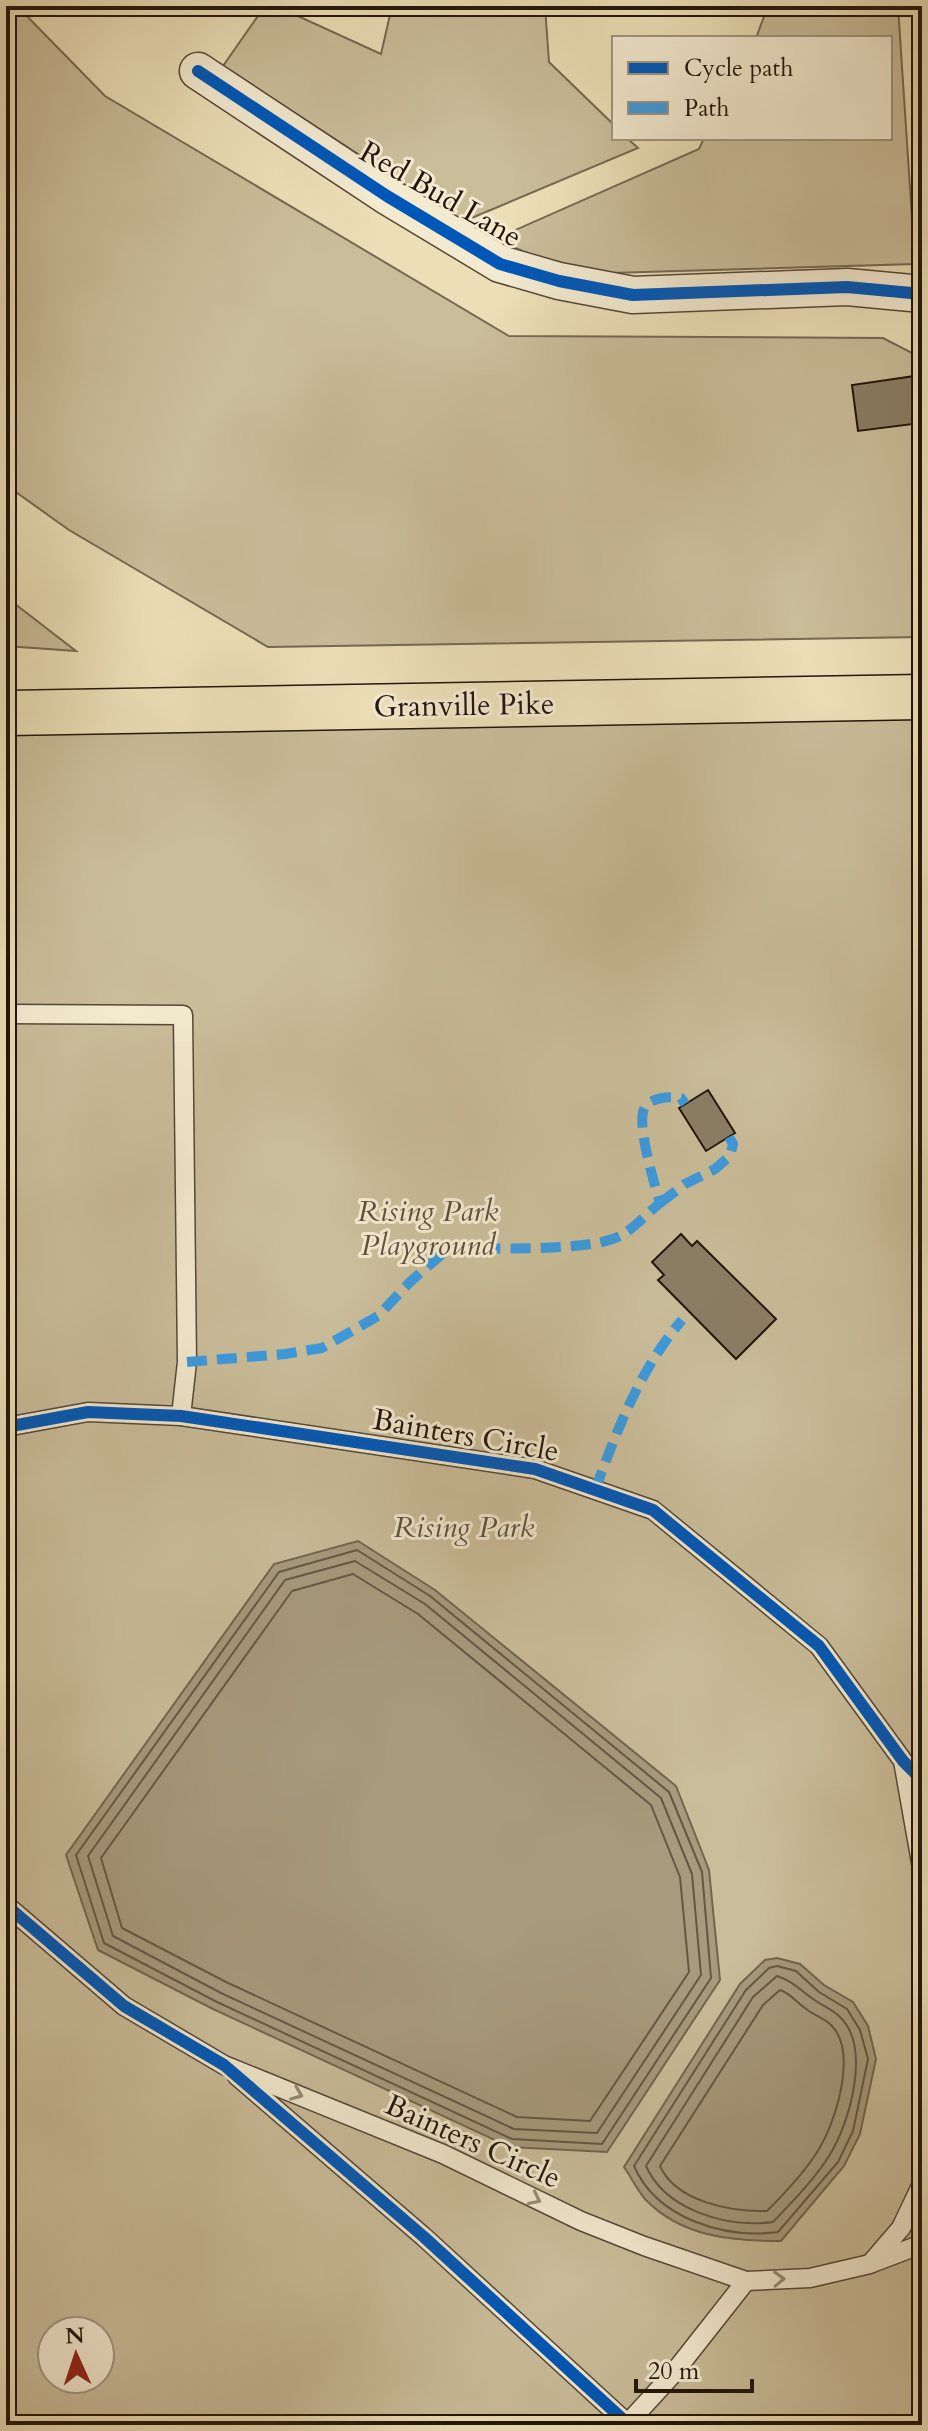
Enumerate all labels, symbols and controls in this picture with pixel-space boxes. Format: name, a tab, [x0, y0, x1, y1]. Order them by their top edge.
legend	[612, 36, 892, 140]
text: Cycle path	[684, 52, 793, 85]
text: Path	[684, 92, 729, 125]
street label: Red Bud Lane	[352, 131, 529, 257]
street label: Granville Pike	[373, 683, 555, 728]
park label: Rising Park Playground	[358, 1191, 499, 1266]
street label: Bainters Circle	[370, 1399, 562, 1472]
park label: Rising Park	[394, 1507, 535, 1548]
street label: Bainters Circle	[378, 2084, 567, 2198]
one-way arrow	[289, 2085, 303, 2101]
one-way arrow	[526, 2189, 541, 2204]
one-way arrow	[773, 2271, 786, 2288]
north arrow	[36, 2315, 116, 2395]
text: N	[65, 2321, 85, 2352]
scale bar	[636, 2343, 752, 2393]
text: 20 m	[648, 2355, 700, 2388]

